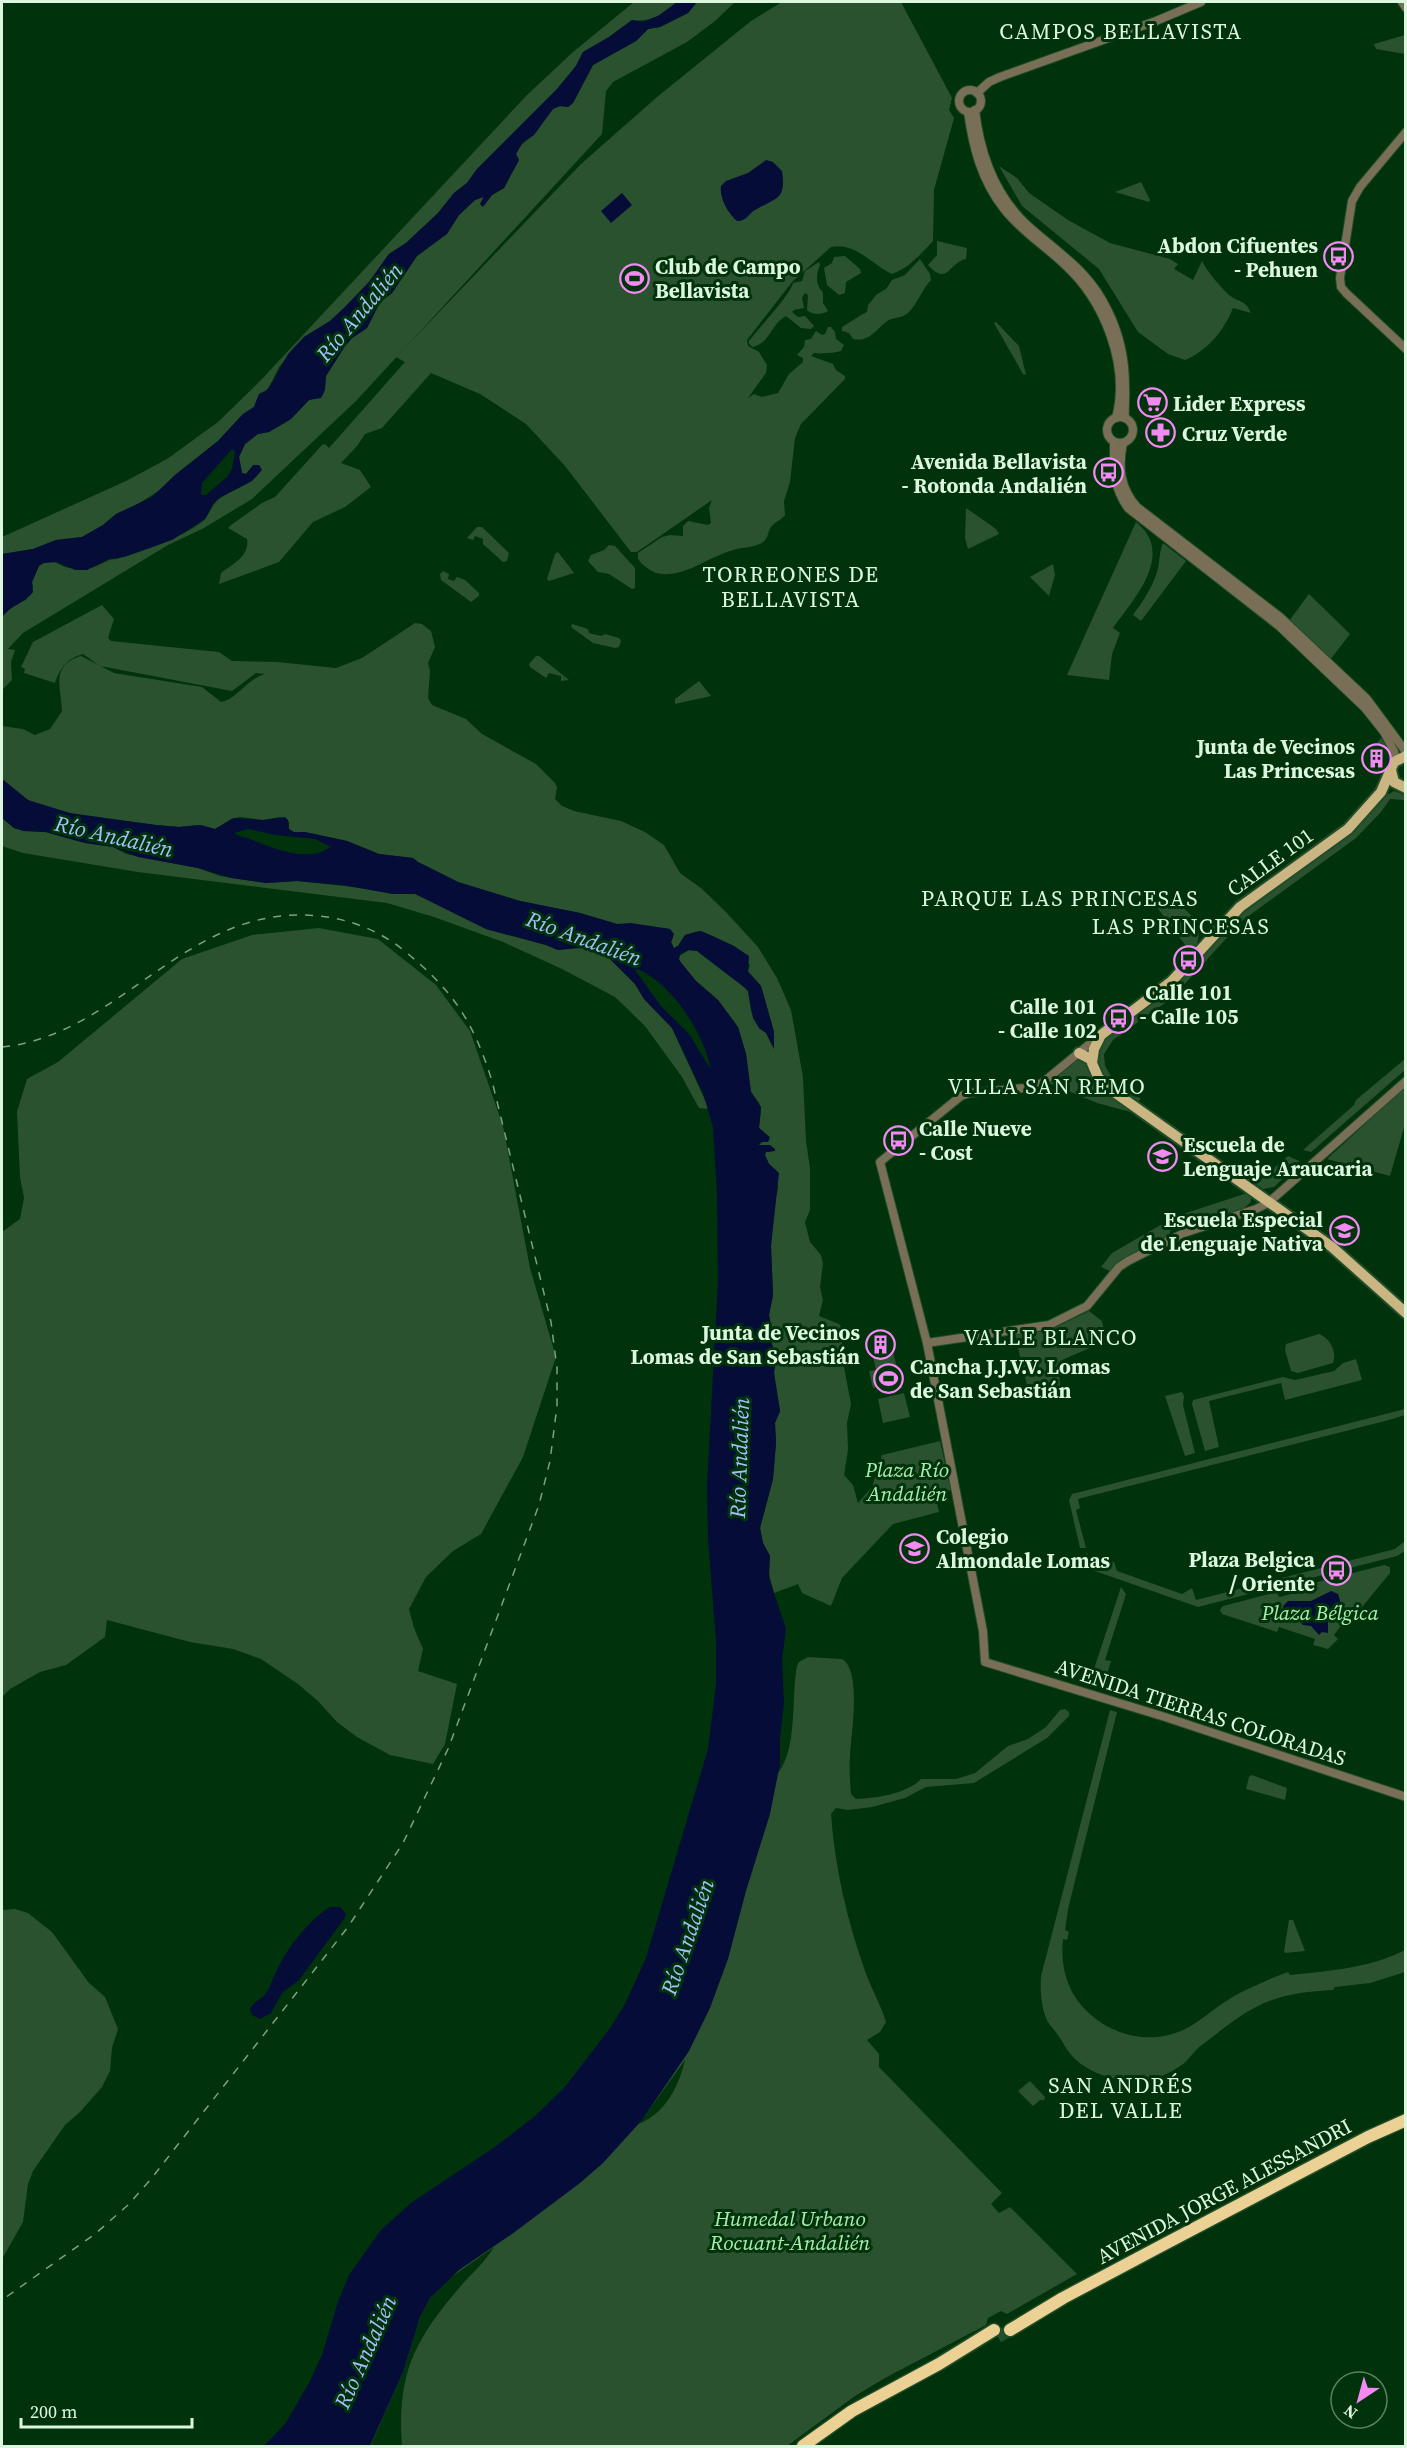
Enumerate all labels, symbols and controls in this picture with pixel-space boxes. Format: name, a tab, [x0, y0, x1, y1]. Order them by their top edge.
district label: CAMPOS BELLAVISTA	[999, 16, 1243, 46]
place label: Abdon Cifuentes - Pehuen	[1158, 231, 1318, 284]
bus stop icon: Abdon Cifuentes - Pehuen	[1323, 241, 1355, 273]
place label: Club de Campo Bellavista	[655, 252, 801, 305]
water label: Río Andalién	[308, 256, 410, 369]
sports icon: Club de Campo Bellavista	[618, 262, 650, 294]
supermarket icon: Lider Express	[1136, 387, 1168, 419]
place label: Lider Express	[1173, 389, 1306, 418]
pharmacy icon: Cruz Verde	[1145, 417, 1177, 449]
place label: Cruz Verde	[1182, 419, 1287, 448]
place label: Avenida Bellavista - Rotonda Andalién	[902, 447, 1088, 500]
bus stop icon: Avenida Bellavista - Rotonda Andalién	[1092, 457, 1124, 489]
district label: TORREONES DE BELLAVISTA	[703, 559, 879, 614]
place label: Junta de Vecinos Las Princesas	[1195, 732, 1355, 785]
building icon: Junta de Vecinos Las Princesas	[1360, 742, 1392, 774]
water label: Río Andalién	[51, 808, 177, 864]
street label: CALLE 101	[1221, 821, 1319, 903]
district label: PARQUE LAS PRINCESAS	[921, 883, 1199, 913]
water label: Río Andalién	[521, 903, 646, 973]
district label: LAS PRINCESAS	[1092, 911, 1270, 941]
bus stop icon: Calle 101 - Calle 105	[1173, 945, 1205, 977]
place label: Calle 101 - Calle 105	[1140, 978, 1238, 1031]
place label: Calle 101 - Calle 102	[998, 992, 1097, 1045]
bus stop icon: Calle 101 - Calle 102	[1102, 1002, 1134, 1034]
district label: VILLA SAN REMO	[948, 1071, 1146, 1101]
place label: Calle Nueve - Cost	[919, 1114, 1032, 1167]
bus stop icon: Calle Nueve - Cost	[882, 1124, 914, 1156]
place label: Escuela de Lenguaje Araucaria	[1183, 1130, 1373, 1183]
school or university icon: Escuela de Lenguaje Araucaria	[1146, 1140, 1178, 1172]
place label: Escuela Especial de Lenguaje Nativa	[1141, 1205, 1324, 1258]
school or university icon: Escuela Especial de Lenguaje Nativa	[1328, 1215, 1360, 1247]
place label: Junta de Vecinos Lomas de San Sebastián	[631, 1318, 860, 1371]
district label: VALLE BLANCO	[964, 1322, 1138, 1352]
building icon: Junta de Vecinos Lomas de San Sebastián	[865, 1328, 897, 1360]
place label: Cancha J.J.V.V. Lomas de San Sebastián	[910, 1352, 1111, 1405]
sports icon: Cancha J.J.V.V. Lomas de San Sebastián	[873, 1362, 905, 1394]
water label: Río Andalién	[722, 1397, 756, 1520]
park label: Plaza Río Andalién	[864, 1455, 949, 1508]
place label: Colegio Almondale Lomas	[936, 1522, 1111, 1575]
school or university icon: Colegio Almondale Lomas	[899, 1532, 931, 1564]
place label: Plaza Belgica / Oriente	[1189, 1545, 1316, 1598]
bus stop icon: Plaza Belgica / Oriente	[1320, 1555, 1352, 1587]
park label: Plaza Bélgica	[1260, 1598, 1379, 1627]
street label: AVENIDA TIERRAS COLORADAS	[1052, 1651, 1350, 1773]
water label: Río Andalién	[653, 1875, 721, 2000]
district label: SAN ANDRÉS DEL VALLE	[1048, 2070, 1194, 2125]
street label: AVENIDA JORGE ALESSANDRI	[1091, 2111, 1357, 2271]
park label: Humedal Urbano Rocuant-Andalién	[709, 2204, 870, 2257]
water label: Río Andalién	[326, 2290, 403, 2414]
north arrow	[1329, 2370, 1389, 2430]
scale bar	[21, 2391, 192, 2429]
text: 200 m	[30, 2399, 77, 2424]
text: N	[1339, 2400, 1361, 2424]

